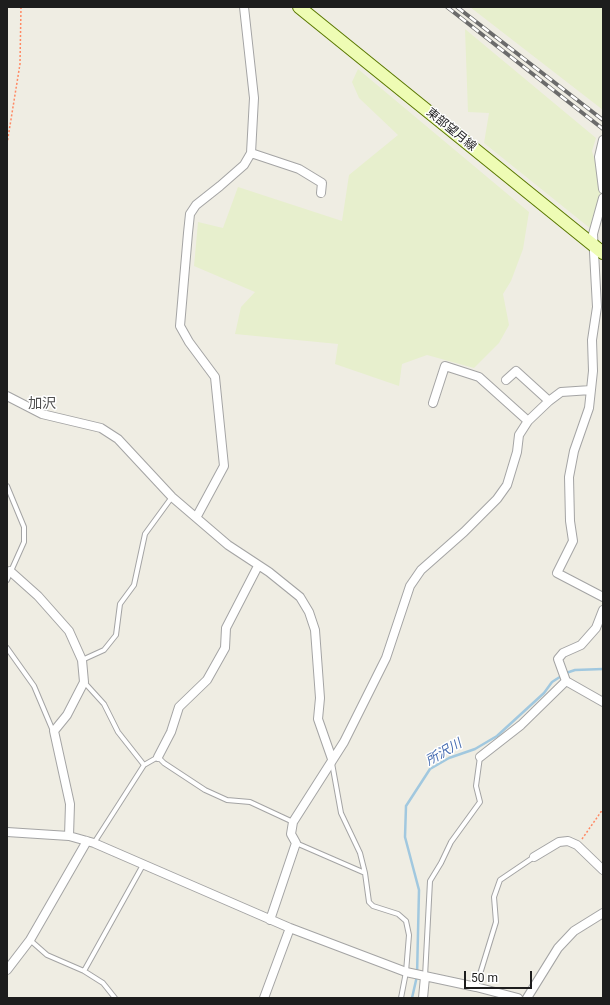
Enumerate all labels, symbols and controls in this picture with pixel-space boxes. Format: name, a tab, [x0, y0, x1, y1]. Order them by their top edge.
street label: 東部望月線	[423, 106, 479, 154]
district label: 加沢	[28, 396, 56, 412]
water label: 所沢川	[423, 736, 465, 770]
scale bar	[466, 963, 534, 989]
text: 50 m	[471, 971, 498, 985]

